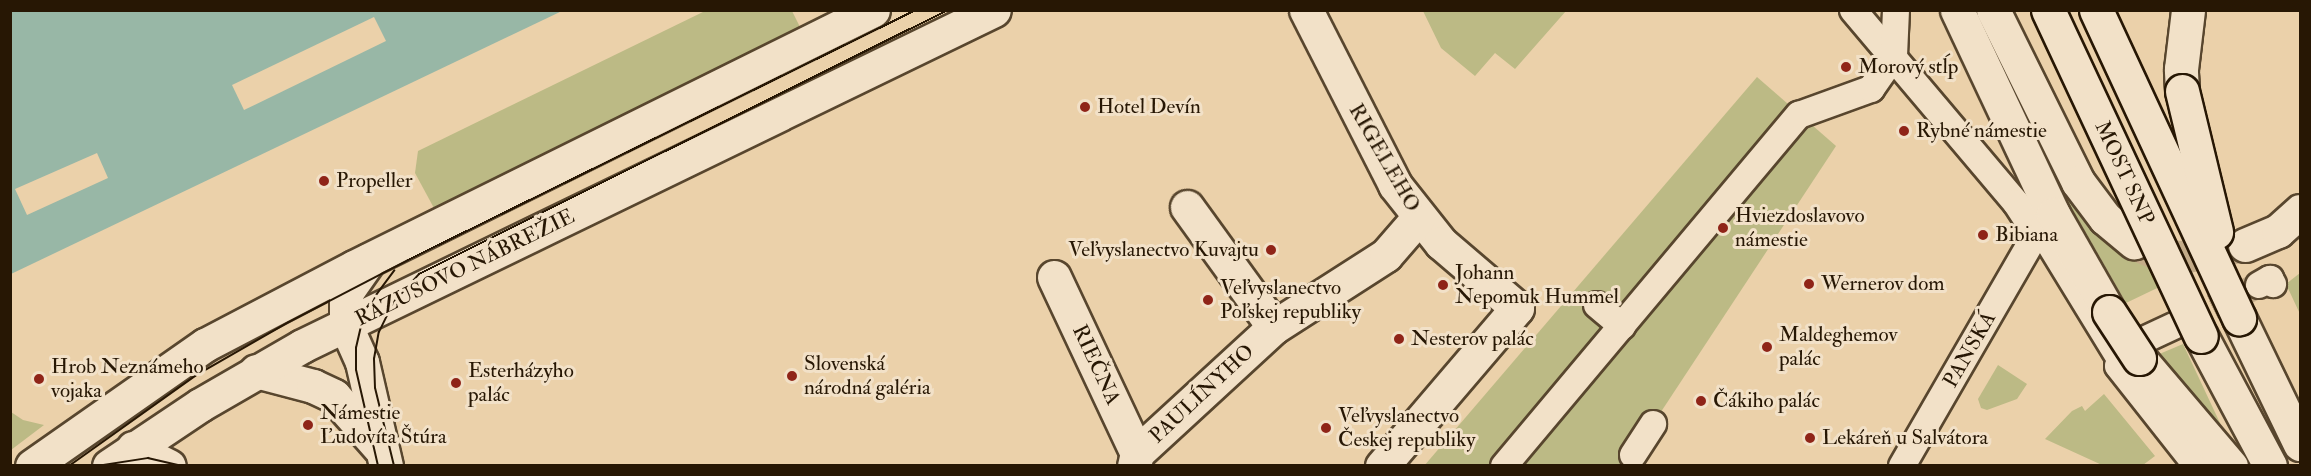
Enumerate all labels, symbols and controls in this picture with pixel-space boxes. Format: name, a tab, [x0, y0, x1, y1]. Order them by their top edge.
place label: Morový stĺp	[1858, 54, 1958, 80]
marker: Morový stĺp	[1839, 60, 1853, 74]
place label: Hotel Devín	[1097, 94, 1201, 120]
street label: RIGELEHO	[1343, 99, 1425, 217]
marker: Hotel Devín	[1078, 100, 1092, 114]
street label: MOST SNP	[2089, 117, 2159, 229]
place label: Rybné námestie	[1916, 118, 2047, 144]
marker: Rybné námestie	[1897, 124, 1911, 138]
place label: Propeller	[336, 168, 413, 194]
marker: Propeller	[317, 174, 331, 188]
place label: Hviezdoslavovo námestie	[1735, 203, 1865, 253]
street label: RÁZUSOVO NÁBREŽIE	[351, 204, 579, 332]
marker: Hviezdoslavovo námestie	[1716, 221, 1730, 235]
place label: Bibiana	[1995, 222, 2058, 248]
marker: Bibiana	[1976, 228, 1990, 242]
place label: Veľvyslanectvo Kuvajtu	[1068, 237, 1259, 263]
marker: Veľvyslanectvo Kuvajtu	[1264, 243, 1278, 257]
place label: Johann Nepomuk Hummel	[1455, 260, 1619, 310]
place label: Wernerov dom	[1821, 271, 1945, 297]
place label: Veľvyslanectvo Poľskej republiky	[1220, 275, 1361, 325]
marker: Wernerov dom	[1802, 277, 1816, 291]
marker: Johann Nepomuk Hummel	[1436, 278, 1450, 292]
marker: Veľvyslanectvo Poľskej republiky	[1201, 293, 1215, 307]
street label: PANSKÁ	[1938, 308, 2002, 392]
street label: RIEČNA	[1066, 321, 1126, 409]
place label: Maldeghemov palác	[1779, 322, 1898, 372]
place label: Nesterov palác	[1411, 326, 1534, 352]
marker: Nesterov palác	[1392, 332, 1406, 346]
street label: PAULÍNYHO	[1145, 339, 1259, 449]
marker: Maldeghemov palác	[1760, 340, 1774, 354]
place label: Slovenská národná galéria	[804, 351, 931, 401]
place label: Hrob Neznámeho vojaka	[51, 354, 204, 404]
place label: Esterházyho palác	[468, 358, 574, 408]
marker: Slovenská národná galéria	[785, 369, 799, 383]
marker: Hrob Neznámeho vojaka	[32, 372, 46, 386]
marker: Esterházyho palác	[449, 376, 463, 390]
place label: Čákiho palác	[1713, 388, 1820, 414]
marker: Čákiho palác	[1694, 394, 1708, 408]
place label: Námestie Ľudovíta Štúra	[320, 400, 447, 450]
place label: Veľvyslanectvo Českej republiky	[1338, 403, 1475, 453]
marker: Námestie Ľudovíta Štúra	[301, 418, 315, 432]
marker: Veľvyslanectvo Českej republiky	[1319, 421, 1333, 435]
place label: Lekáreň u Salvátora	[1822, 425, 1988, 451]
marker: Lekáreň u Salvátora	[1803, 431, 1817, 445]

